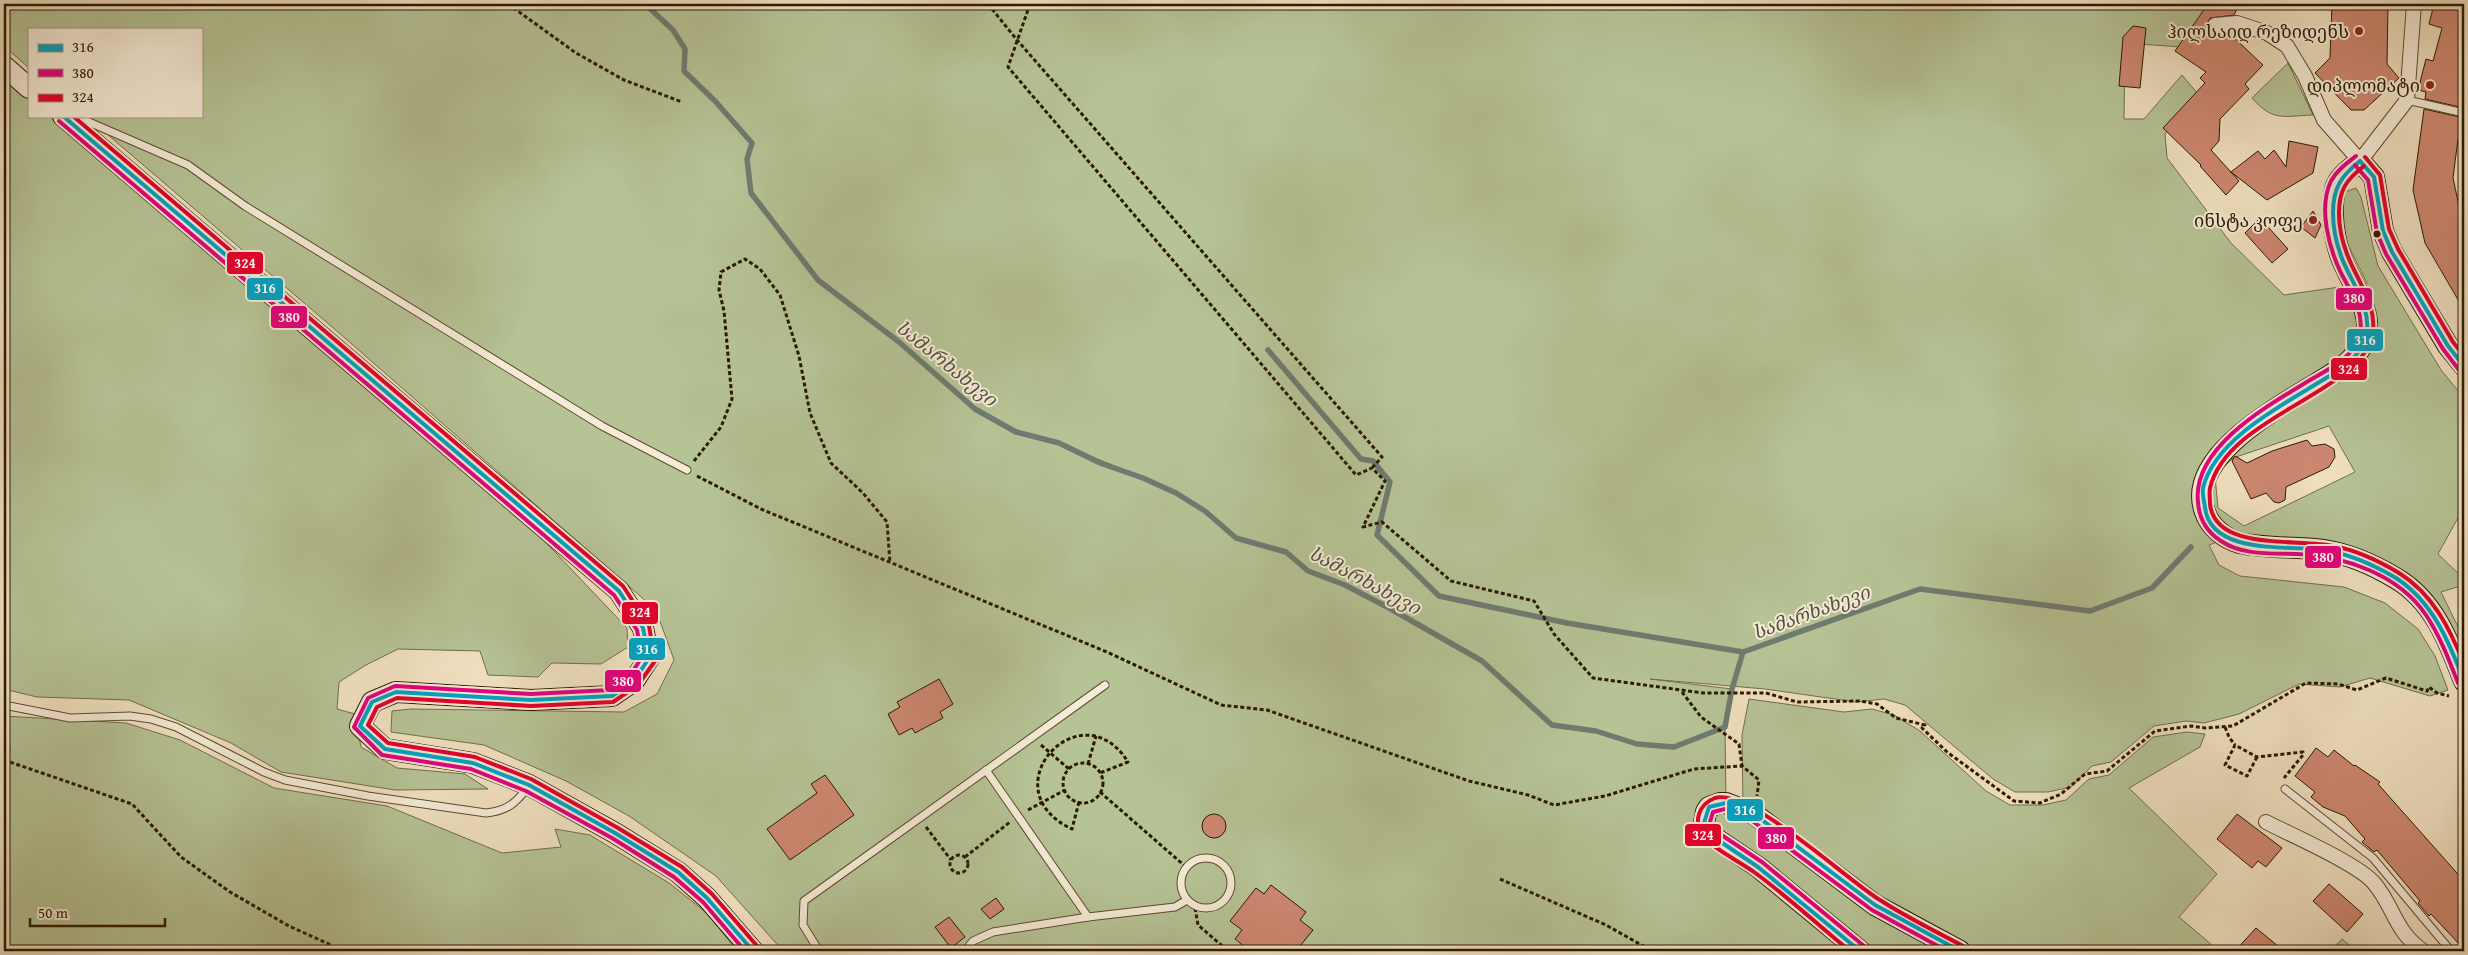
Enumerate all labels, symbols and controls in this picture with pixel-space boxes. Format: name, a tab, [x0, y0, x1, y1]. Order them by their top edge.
place label: ჰილსაიდ რეზიდენს	[2167, 18, 2349, 45]
marker: ჰილსაიდ რეზიდენს	[2353, 25, 2365, 37]
legend	[28, 28, 202, 118]
text: 316	[72, 36, 94, 57]
text: 380	[72, 62, 94, 83]
place label: დიპლომატი	[2307, 72, 2420, 99]
marker: დიპლომატი	[2424, 79, 2436, 91]
text: 324	[72, 86, 94, 107]
place label: ინსტა კოფე	[2194, 207, 2303, 234]
marker: ინსტა კოფე	[2307, 214, 2319, 226]
unlabelled marker	[2372, 229, 2382, 239]
line badge: 324	[226, 251, 264, 275]
text: 324	[234, 253, 256, 273]
line badge: 316	[246, 277, 284, 301]
text: 316	[254, 278, 276, 298]
line badge: 380	[2335, 287, 2373, 311]
text: 380	[2343, 288, 2365, 308]
line badge: 380	[270, 305, 308, 329]
text: 380	[278, 307, 300, 327]
water label: სამარხახევი	[890, 313, 1005, 413]
line badge: 316	[2346, 328, 2384, 352]
text: 316	[2354, 330, 2376, 350]
line badge: 324	[2330, 357, 2368, 381]
text: 324	[2338, 359, 2360, 379]
water label: სამარხახევი	[1304, 539, 1427, 622]
line badge: 380	[2304, 545, 2342, 569]
text: 380	[2312, 547, 2334, 567]
water label: სამარხახევი	[1748, 577, 1875, 646]
line badge: 324	[621, 601, 659, 625]
text: 324	[629, 602, 651, 622]
line badge: 316	[628, 637, 666, 661]
text: 316	[636, 639, 658, 659]
line badge: 380	[604, 669, 642, 693]
text: 380	[612, 671, 634, 691]
line badge: 316	[1726, 798, 1764, 822]
text: 316	[1734, 800, 1756, 820]
line badge: 324	[1684, 823, 1722, 847]
text: 324	[1692, 825, 1714, 845]
line badge: 380	[1757, 826, 1795, 850]
text: 380	[1765, 828, 1787, 848]
scale bar	[30, 895, 165, 927]
text: 50 m	[38, 902, 69, 923]

